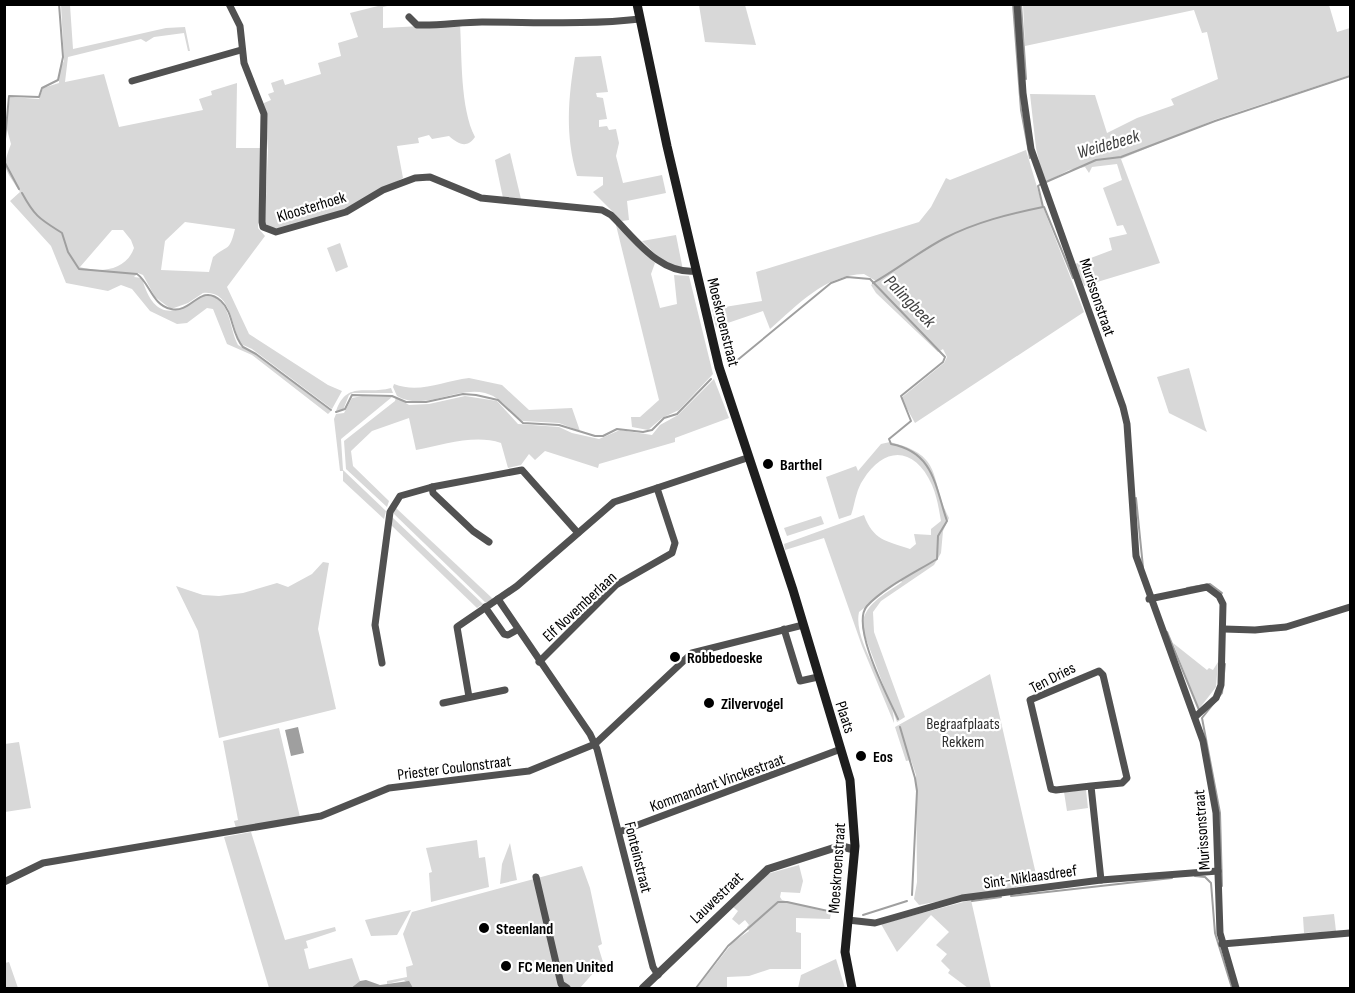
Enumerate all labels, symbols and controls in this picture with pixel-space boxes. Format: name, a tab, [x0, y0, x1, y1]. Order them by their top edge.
water label: Weidebeek	[1075, 125, 1143, 163]
street label: Kloosterhoek	[275, 188, 348, 227]
street label: Murissonstraat	[1074, 256, 1119, 339]
water label: Palingbeek	[880, 271, 941, 333]
street label: Moeskroenstraat	[702, 276, 743, 369]
place label: Barthel	[780, 456, 822, 475]
marker: Barthel	[761, 457, 775, 471]
street label: Elf Novemberlaan	[539, 568, 621, 646]
place label: Robbedoeske	[687, 649, 763, 668]
marker: Robbedoeske	[668, 650, 682, 664]
street label: Ten Dries	[1027, 659, 1079, 698]
place label: Zilvervogel	[721, 695, 783, 714]
marker: Zilvervogel	[702, 696, 716, 710]
street label: Plaats	[831, 699, 859, 736]
park label: Begraafplaats Rekkem	[926, 715, 1000, 752]
place label: Eos	[873, 748, 893, 767]
marker: Eos	[854, 749, 868, 763]
street label: Kommandant Vinckestraat	[647, 750, 788, 817]
street label: Priester Coulonstraat	[396, 752, 512, 785]
street label: Murissonstraat	[1190, 789, 1215, 871]
street label: Fonteinstraat	[620, 820, 656, 895]
street label: Moeskroenstraat	[825, 822, 850, 914]
street label: Sint-Niklaasdreef	[982, 861, 1079, 893]
street label: Lauwestraat	[687, 868, 748, 928]
place label: Steenland	[496, 920, 553, 939]
marker: Steenland	[477, 921, 491, 935]
place label: FC Menen United	[518, 958, 613, 977]
marker: FC Menen United	[499, 959, 513, 973]

